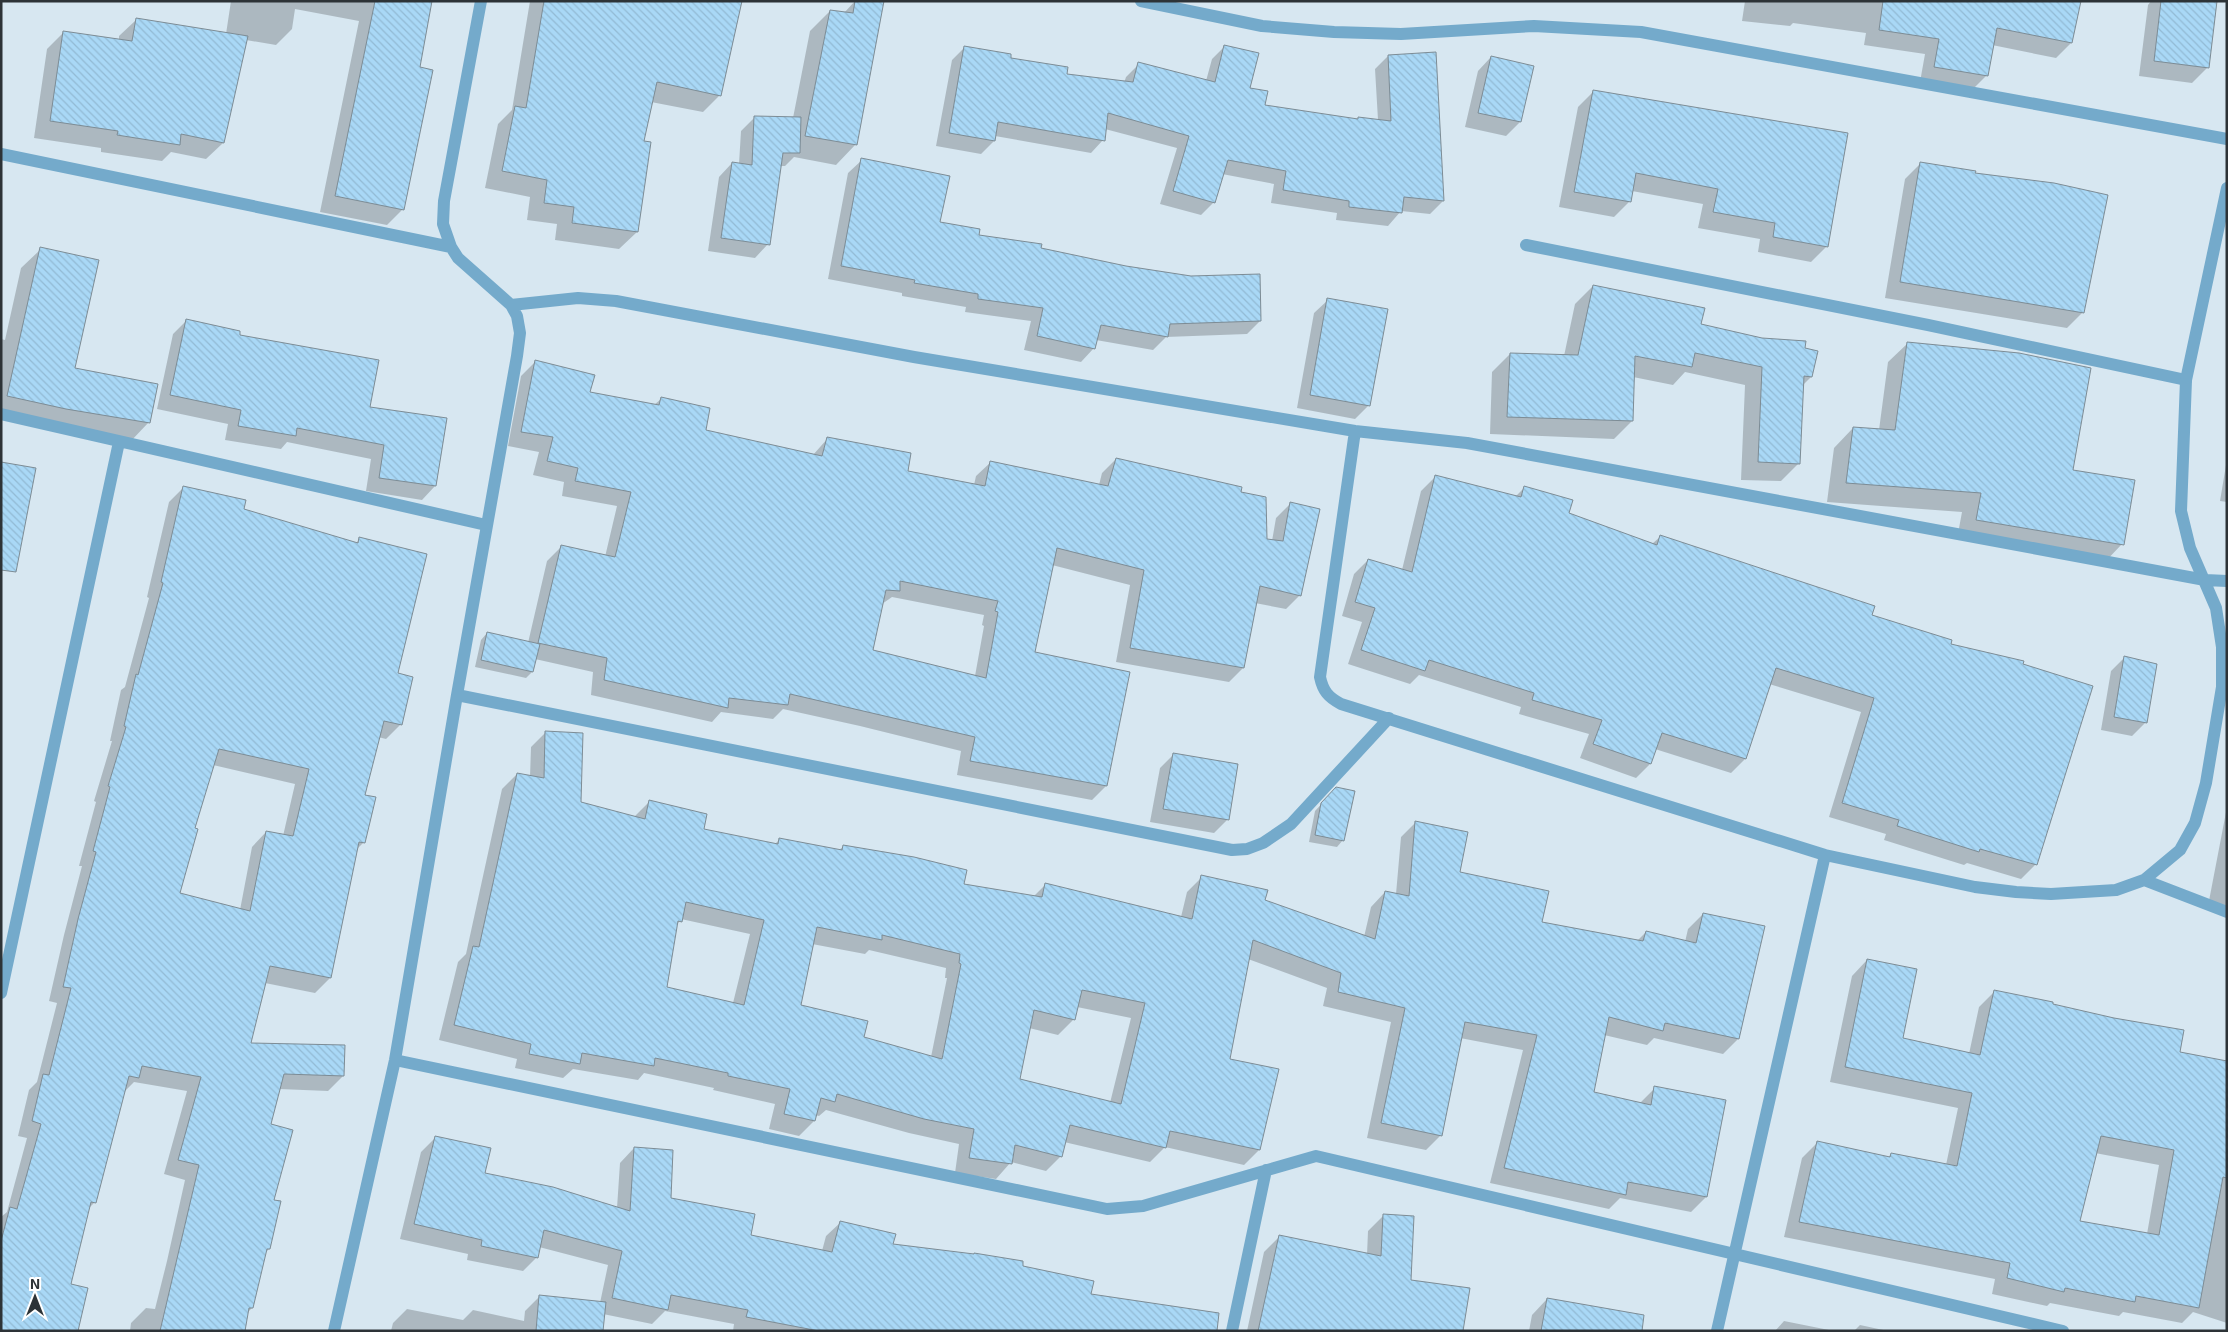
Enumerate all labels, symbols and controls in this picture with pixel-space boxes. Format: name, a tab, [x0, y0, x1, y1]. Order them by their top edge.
north arrow	[10, 1272, 60, 1322]
text: N	[30, 1275, 40, 1292]

